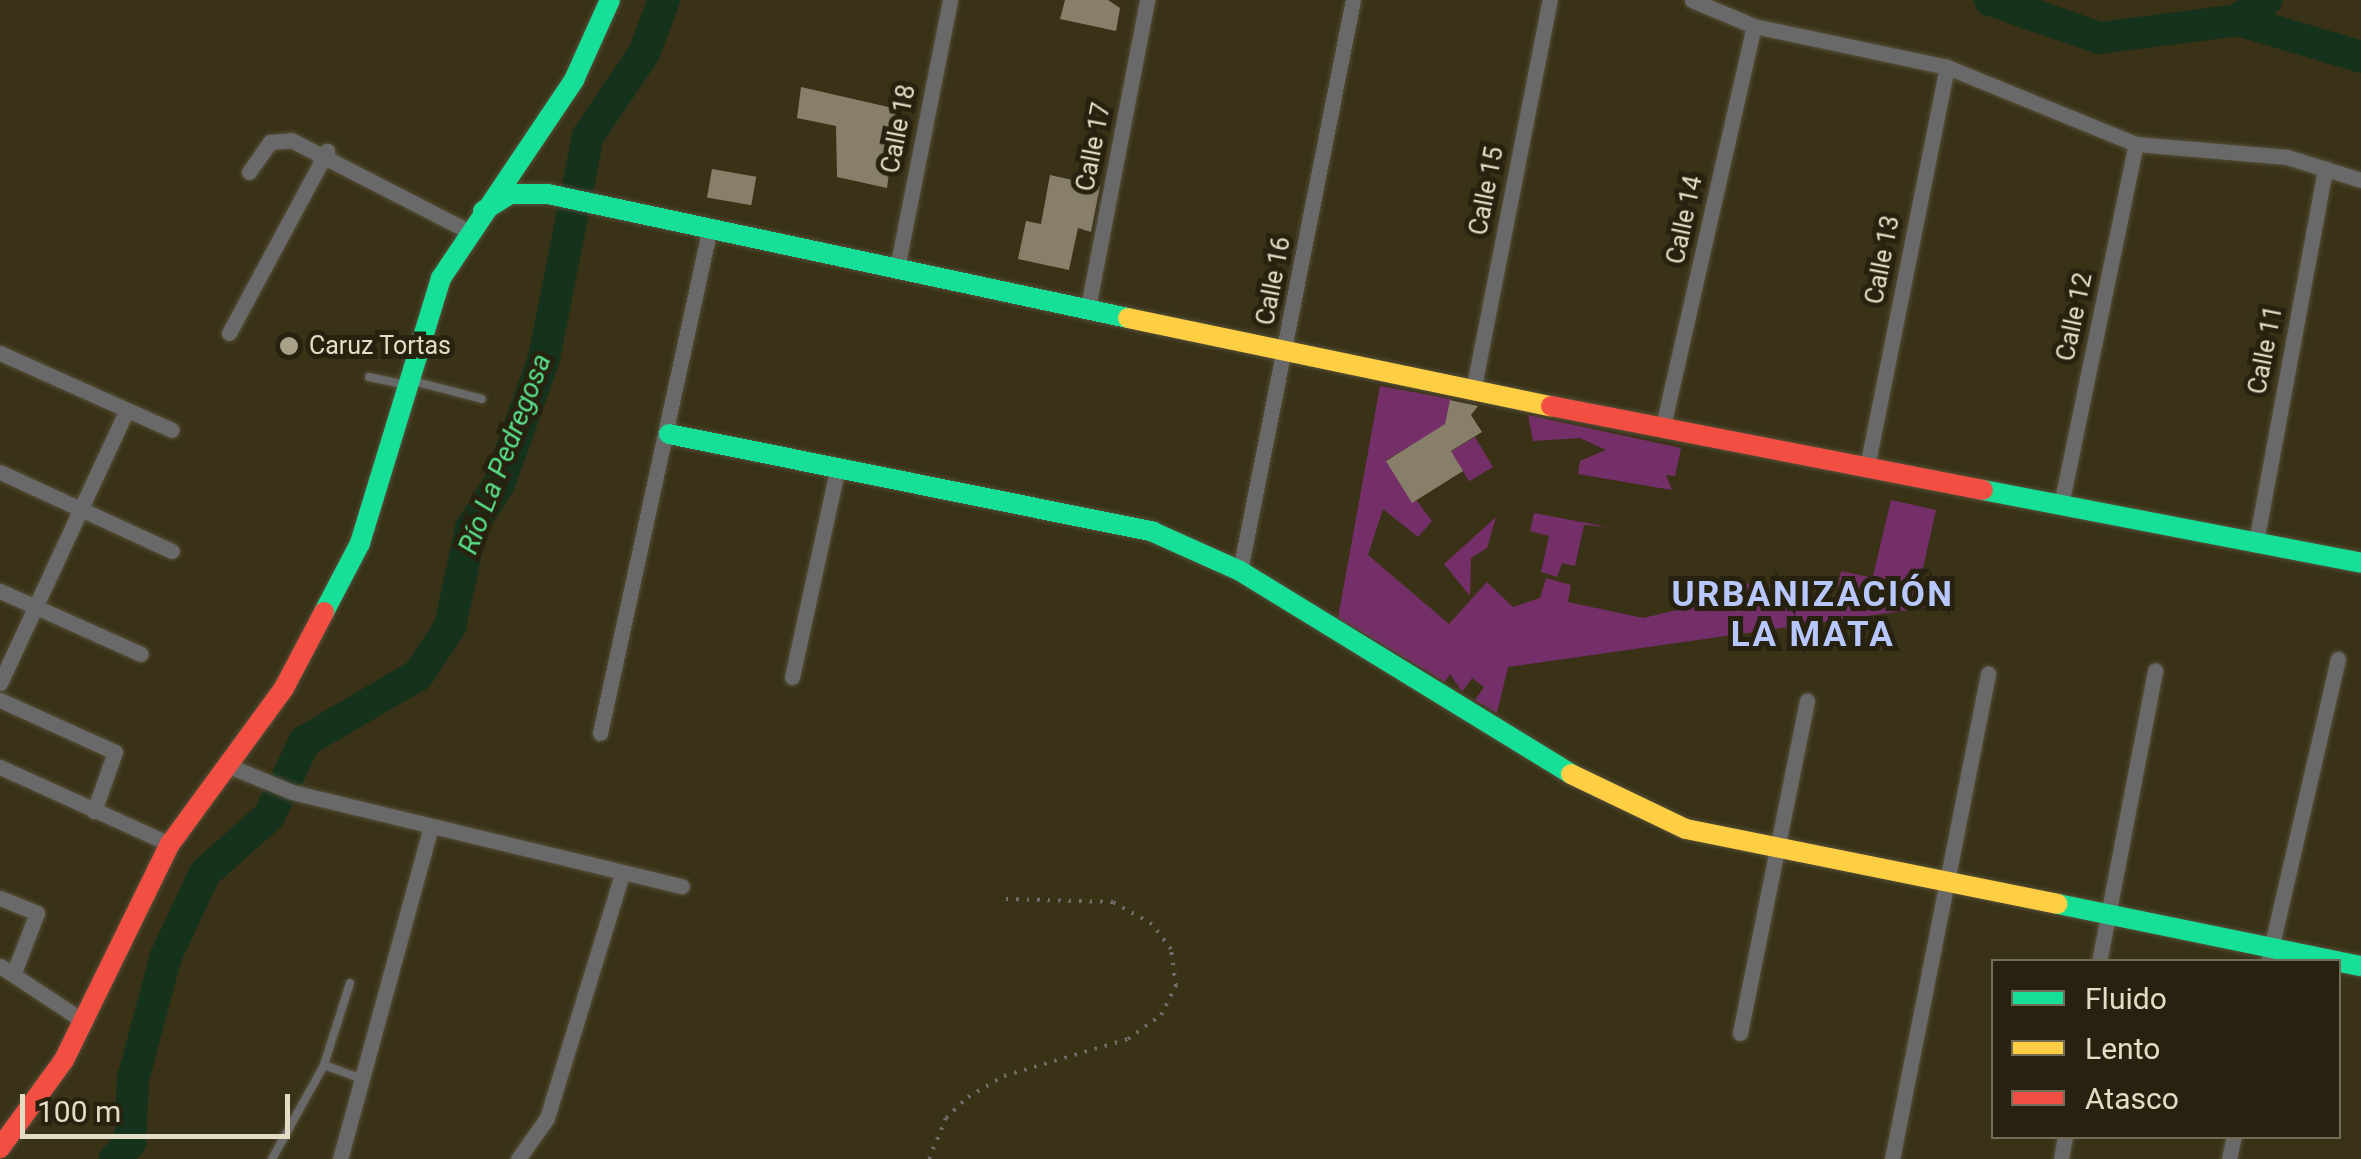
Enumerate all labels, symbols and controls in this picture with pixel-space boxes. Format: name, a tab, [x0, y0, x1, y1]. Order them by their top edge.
street label: Calle 18	[876, 82, 922, 176]
street label: Calle 17	[1071, 100, 1117, 194]
street label: Calle 15	[1464, 144, 1510, 238]
street label: Calle 14	[1661, 173, 1709, 267]
street label: Calle 13	[1860, 213, 1906, 307]
street label: Calle 16	[1251, 234, 1297, 328]
street label: Calle 12	[2051, 270, 2099, 364]
street label: Calle 11	[2243, 303, 2289, 397]
place label: Caruz Tortas	[309, 331, 451, 361]
marker: Caruz Tortas	[278, 335, 300, 357]
water label: Río La Pedregosa	[451, 349, 559, 559]
district label: URBANIZACIÓN LA MATA	[1672, 574, 1954, 656]
legend	[1991, 959, 2341, 1139]
text: Fluido	[2085, 981, 2167, 1016]
text: Lento	[2085, 1031, 2160, 1066]
scale bar	[25, 1074, 295, 1136]
text: Atasco	[2085, 1081, 2179, 1116]
text: 100 m	[37, 1094, 121, 1129]

